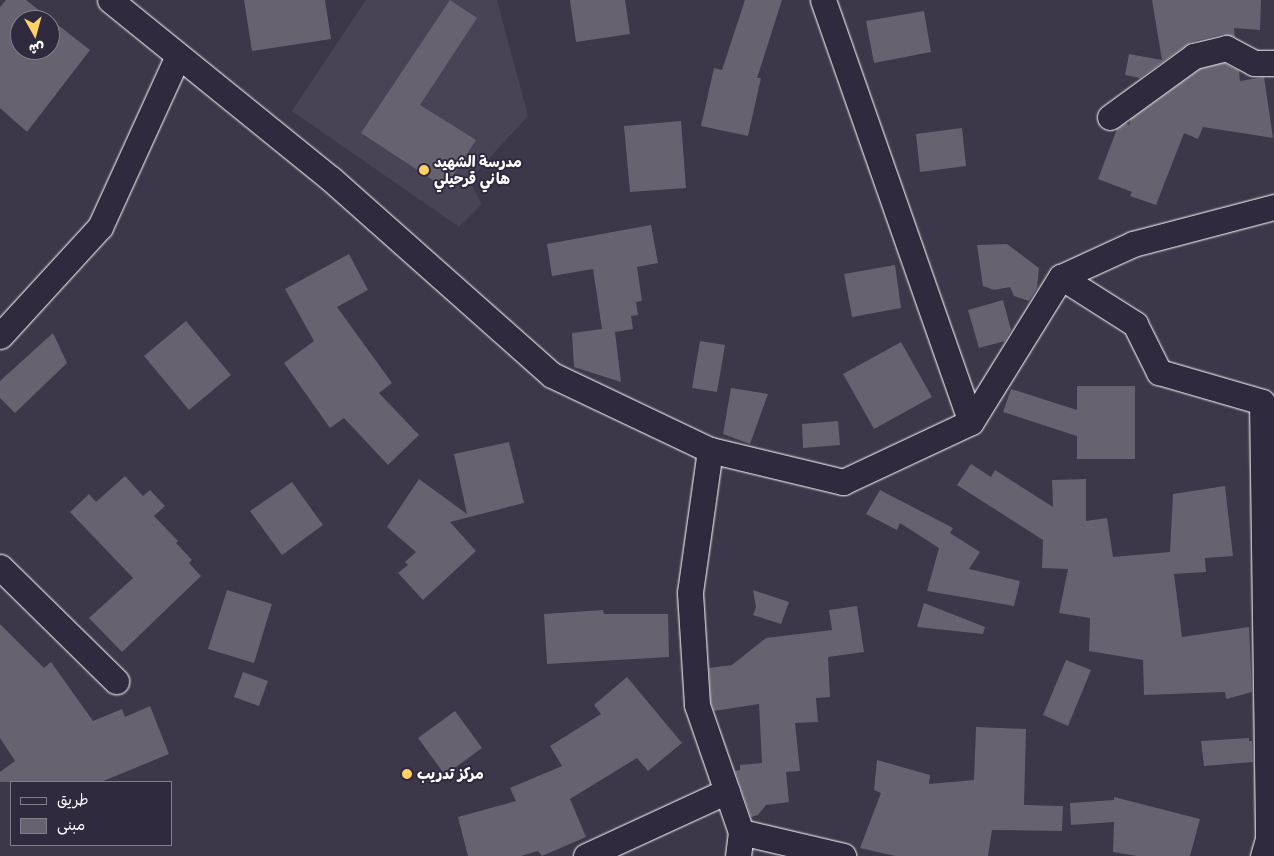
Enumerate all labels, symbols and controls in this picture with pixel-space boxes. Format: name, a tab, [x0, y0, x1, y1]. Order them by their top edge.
north arrow	[10, 10, 60, 60]
text: ش	[28, 39, 45, 59]
place label: مدرسة الشهيد هاني قرحيلي	[434, 152, 522, 187]
marker: مدرسة الشهيد هاني قرحيلي	[418, 164, 430, 176]
place label: مركز تدريب	[417, 765, 484, 783]
marker: مركز تدريب	[401, 768, 413, 780]
legend	[10, 781, 172, 846]
text: طريق	[57, 790, 89, 809]
text: مبنى	[57, 815, 85, 834]

